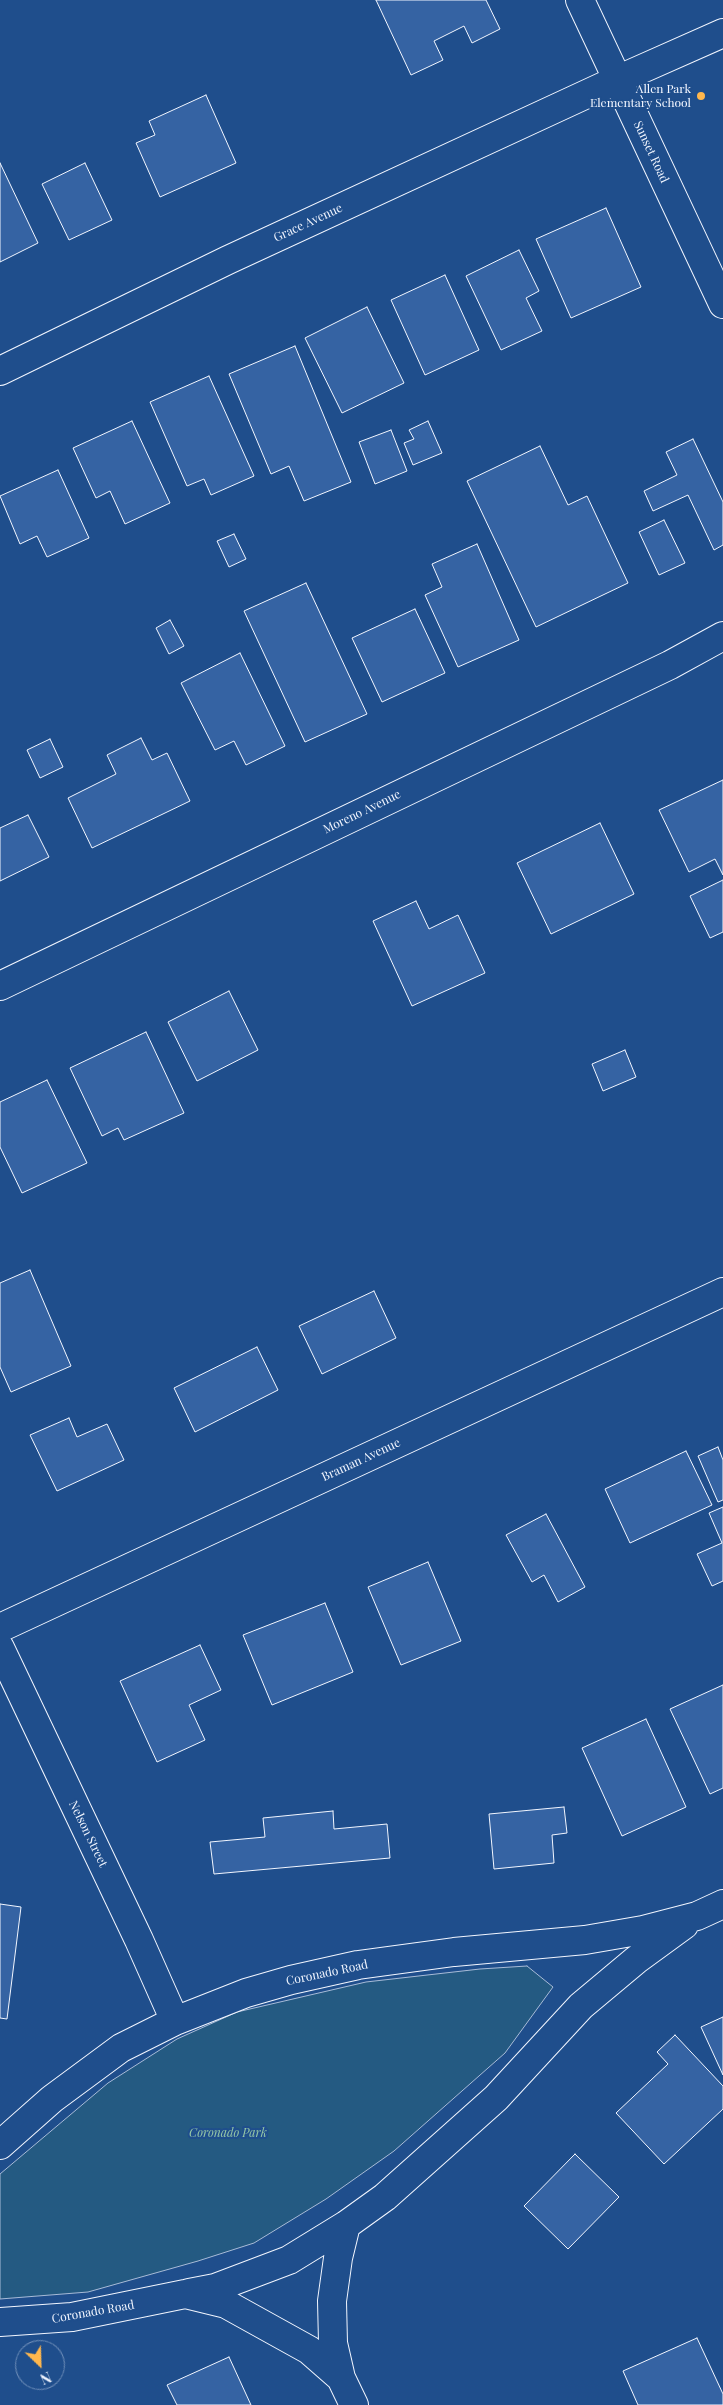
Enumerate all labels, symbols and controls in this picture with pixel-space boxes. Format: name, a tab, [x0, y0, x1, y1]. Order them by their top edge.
place label: Allen Park Elementary School	[590, 82, 691, 110]
marker: Allen Park Elementary School	[695, 90, 707, 102]
street label: Sunset Road	[630, 119, 672, 185]
street label: Grace Avenue	[271, 201, 345, 245]
street label: Moreno Avenue	[321, 787, 403, 837]
street label: Braman Avenue	[319, 1435, 403, 1485]
street label: Nelson Street	[66, 1798, 110, 1870]
street label: Coronado Road	[285, 1957, 369, 1989]
park label: Coronado Park	[189, 2126, 267, 2140]
street label: Coronado Road	[51, 2298, 135, 2326]
north arrow	[15, 2340, 65, 2390]
text: N	[37, 2368, 54, 2389]

